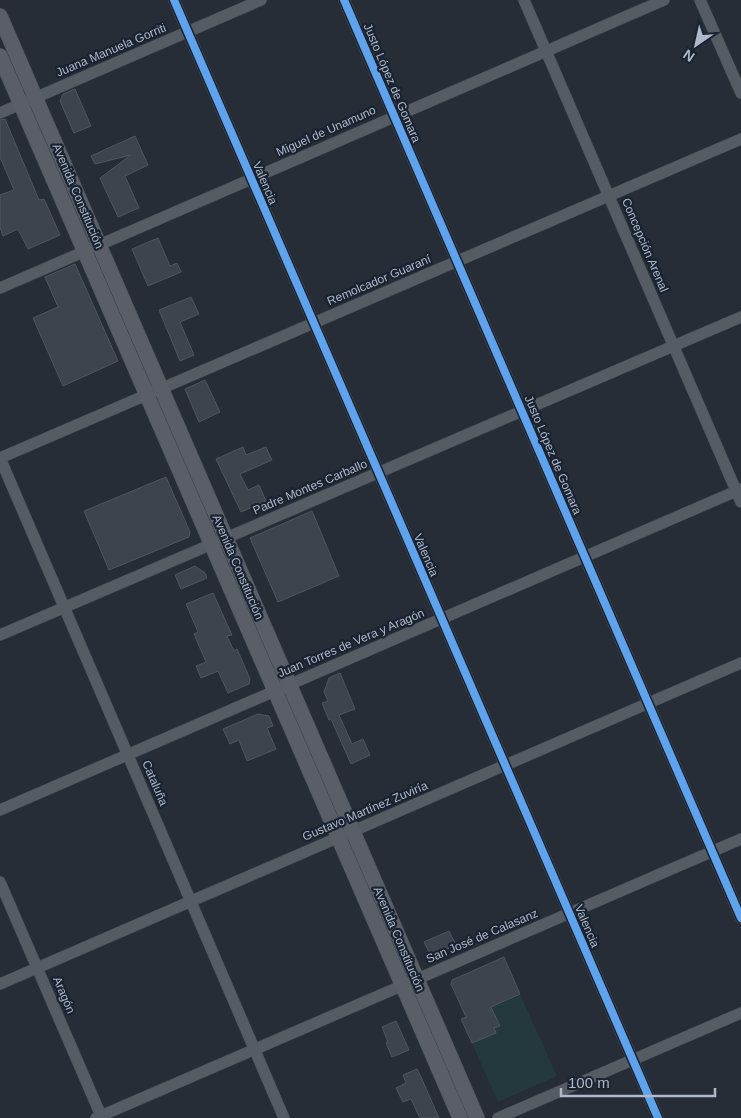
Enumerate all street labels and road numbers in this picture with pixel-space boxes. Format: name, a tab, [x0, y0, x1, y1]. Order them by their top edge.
street label: Juana Manuela Gorriti	[54, 20, 168, 80]
street label: Justo López de Gomara	[361, 21, 424, 145]
street label: Miguel de Unamuno	[274, 103, 378, 159]
street label: Avenida Constitución	[50, 141, 106, 251]
street label: Valencia	[250, 159, 280, 207]
street label: Concepción Arenal	[619, 196, 671, 294]
street label: Remolcador Guaraní	[325, 252, 434, 308]
street label: Justo López de Gomara	[522, 393, 585, 517]
street label: Padre Montes Carballo	[251, 456, 370, 517]
street label: Avenida Constitución	[210, 512, 266, 622]
street label: Valencia	[411, 531, 441, 579]
street label: Juan Torres de Vera y Aragón	[276, 606, 426, 680]
street label: Cataluña	[139, 758, 171, 808]
street label: Gustavo Martínez Zuviría	[300, 778, 430, 844]
street label: Avenida Constitución	[371, 884, 427, 994]
street label: Valencia	[572, 902, 602, 950]
street label: San José de Calasanz	[424, 906, 540, 966]
street label: Aragón	[50, 974, 78, 1016]

